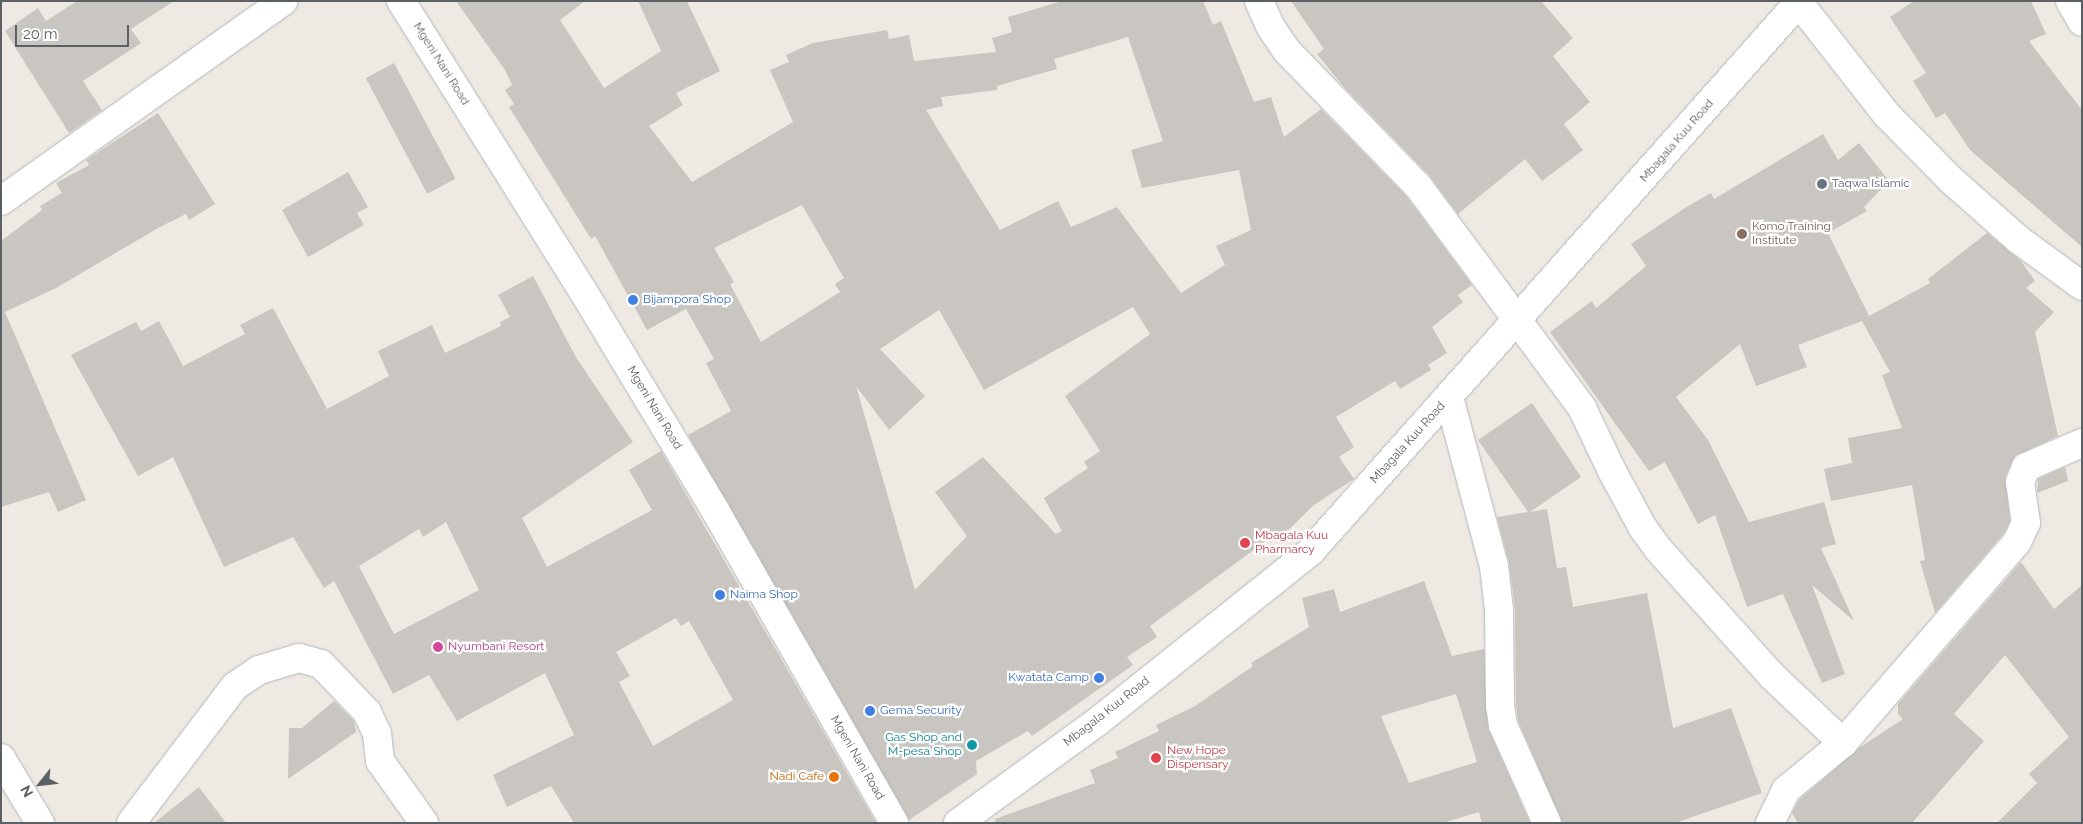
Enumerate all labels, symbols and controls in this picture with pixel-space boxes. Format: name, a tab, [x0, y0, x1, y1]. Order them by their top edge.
scale bar	[18, 15, 131, 47]
street label: Mgeni Nani Road	[410, 20, 472, 108]
text: 20 m	[23, 25, 58, 43]
street label: Mbagala Kuu Road	[1637, 97, 1717, 185]
place label: Taqwa Islamic	[1832, 177, 1910, 191]
marker: Taqwa Islamic	[1816, 178, 1828, 190]
place label: Komo Training Institute	[1752, 220, 1831, 248]
marker: Komo Training Institute	[1736, 228, 1748, 240]
place label: Bijampora Shop	[643, 293, 731, 307]
marker: Bijampora Shop	[627, 294, 639, 306]
street label: Mgeni Nani Road	[623, 364, 685, 452]
street label: Mbagala Kuu Road	[1368, 399, 1448, 487]
place label: Mbagala Kuu Pharmarcy	[1255, 529, 1328, 557]
marker: Mbagala Kuu Pharmarcy	[1239, 537, 1251, 549]
place label: Naima Shop	[730, 588, 798, 602]
marker: Naima Shop	[714, 589, 726, 601]
place label: Nyumbani Resort	[448, 640, 544, 654]
marker: Nyumbani Resort	[432, 641, 444, 653]
place label: Kwatata Camp	[1008, 671, 1089, 685]
marker: Kwatata Camp	[1093, 672, 1105, 684]
street label: Mbagala Kuu Road	[1061, 674, 1153, 750]
place label: Gema Security	[880, 704, 962, 718]
marker: Gema Security	[864, 705, 876, 717]
street label: Mgeni Nani Road	[827, 713, 887, 803]
place label: Gas Shop and M-pesa Shop	[885, 731, 962, 759]
marker: Gas Shop and M-pesa Shop	[966, 739, 978, 751]
place label: New Hope Dispensary	[1167, 744, 1228, 772]
marker: New Hope Dispensary	[1149, 751, 1163, 765]
north arrow	[15, 759, 65, 809]
place label: Nadi Cafe	[770, 770, 824, 784]
marker: Nadi Cafe	[828, 771, 840, 783]
text: N	[17, 783, 36, 800]

